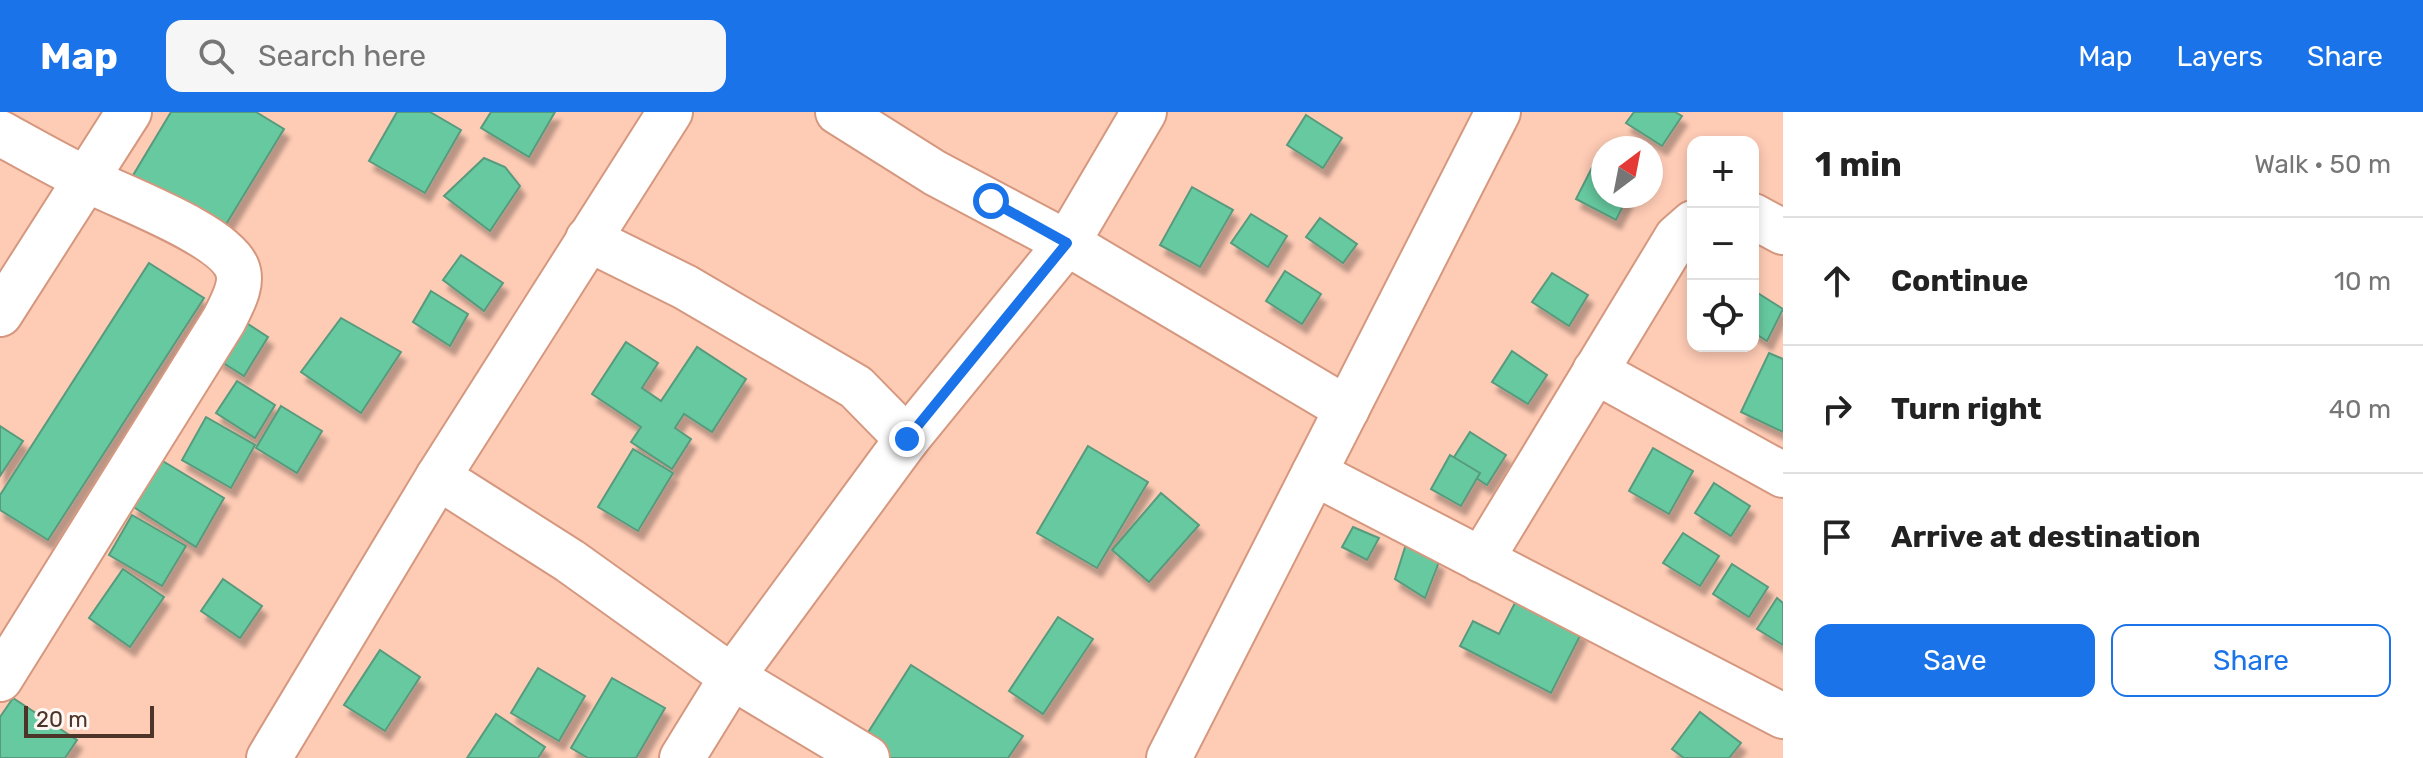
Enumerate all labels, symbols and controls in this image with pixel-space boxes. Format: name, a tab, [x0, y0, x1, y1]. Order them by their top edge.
search box	[166, 20, 726, 92]
text: Map	[40, 33, 118, 79]
icon: search	[194, 34, 238, 78]
text: Search here	[258, 38, 426, 74]
text: Map	[2078, 40, 2133, 73]
text: Layers	[2177, 40, 2263, 73]
text: Share	[2307, 40, 2383, 73]
north arrow	[1591, 136, 1663, 208]
map controls	[1687, 136, 1759, 352]
button: +	[1687, 136, 1759, 208]
text: 1 min	[1815, 144, 1902, 185]
text: Walk · 50 m	[2254, 149, 2391, 180]
route start	[973, 183, 1009, 219]
button: −	[1687, 208, 1759, 280]
icon: ahead	[1815, 259, 1859, 303]
text: Continue	[1891, 263, 2028, 299]
text: 10 m	[2334, 266, 2391, 297]
button: locate	[1687, 280, 1759, 352]
icon: right	[1815, 387, 1859, 431]
text: Turn right	[1891, 391, 2042, 427]
text: 40 m	[2329, 394, 2391, 425]
route end	[889, 421, 925, 457]
icon: arrive	[1815, 515, 1859, 559]
text: Arrive at destination	[1891, 519, 2201, 555]
button: Save	[1815, 624, 2095, 697]
button: Share	[2111, 624, 2391, 697]
scale bar	[24, 702, 154, 738]
text: 20 m	[36, 706, 88, 733]

